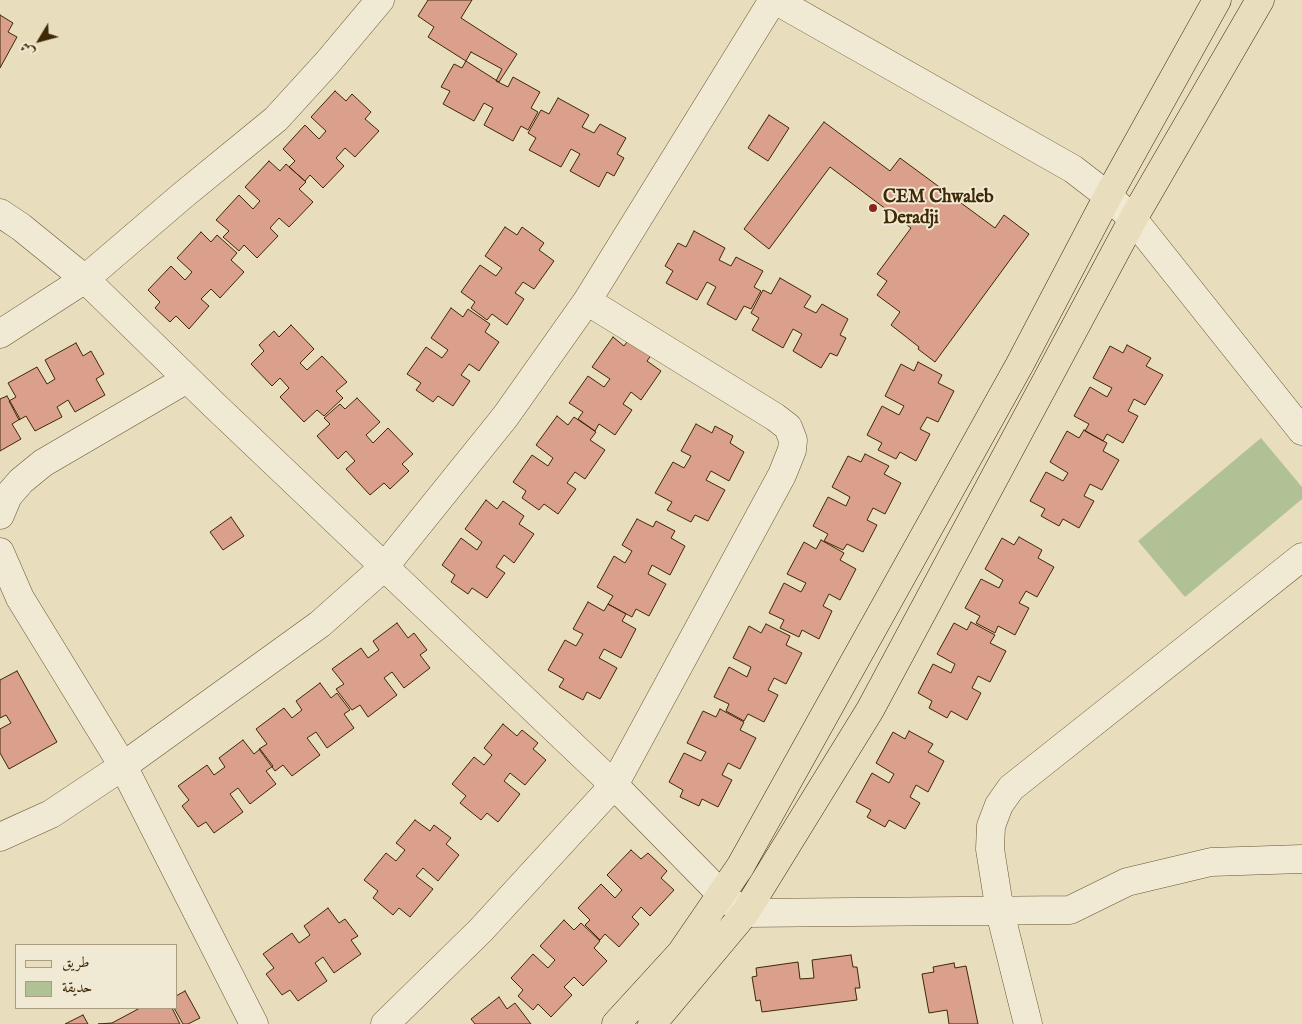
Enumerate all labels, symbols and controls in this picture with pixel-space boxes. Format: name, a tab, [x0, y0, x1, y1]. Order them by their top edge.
north arrow	[15, 15, 65, 65]
text: ش	[17, 38, 39, 60]
place label: CEM Chwaleb Deradji	[883, 187, 994, 230]
marker: CEM Chwaleb Deradji	[867, 202, 879, 214]
legend	[15, 944, 178, 1009]
text: طريق	[62, 953, 89, 972]
text: حديقة	[62, 978, 92, 997]

